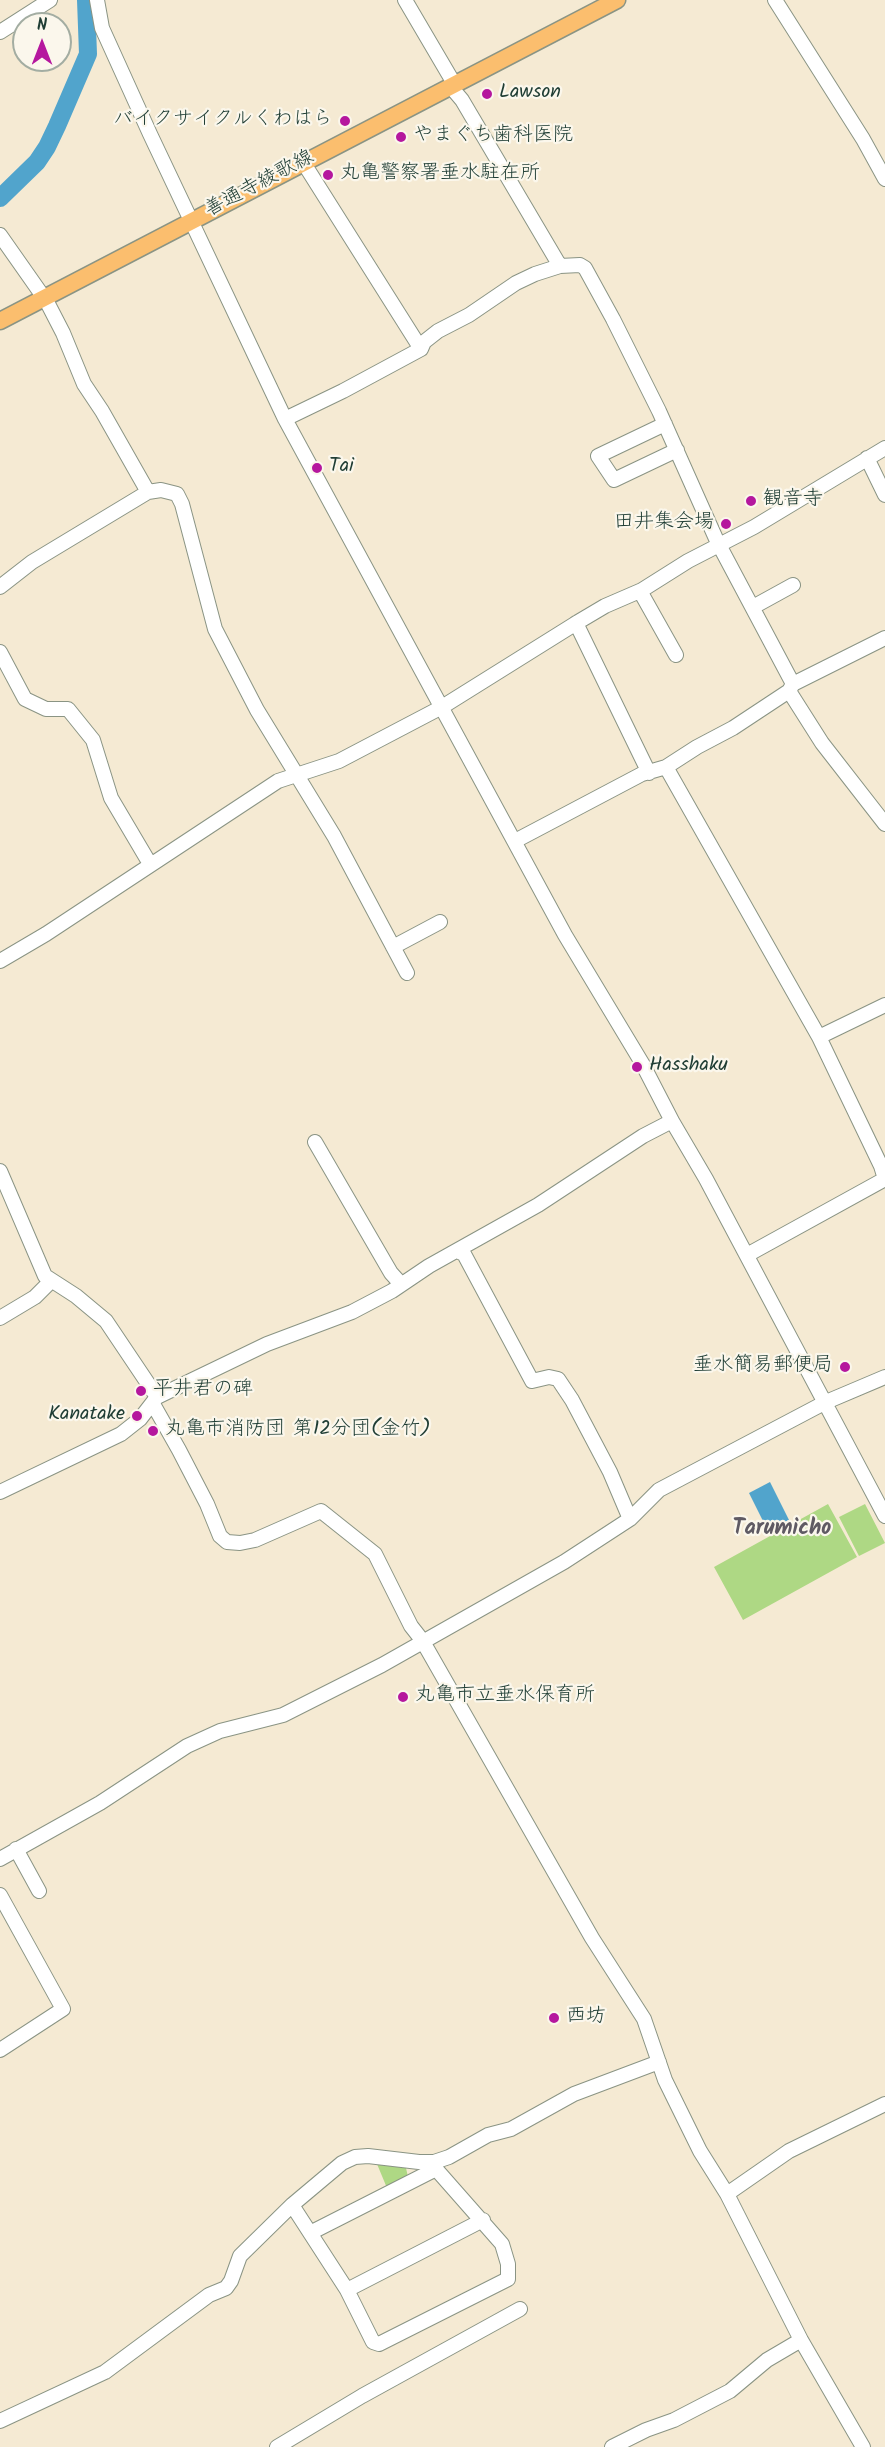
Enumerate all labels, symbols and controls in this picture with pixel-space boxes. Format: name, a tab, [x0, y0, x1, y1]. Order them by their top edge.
north arrow	[12, 12, 72, 72]
text: N	[37, 13, 47, 38]
place label: Lawson	[499, 82, 561, 106]
marker: Lawson	[480, 87, 494, 101]
place label: バイクサイクルくわはら	[113, 109, 333, 133]
marker: バイクサイクルくわはら	[338, 114, 352, 128]
place label: やまぐち歯科医院	[413, 125, 573, 149]
marker: やまぐち歯科医院	[394, 130, 408, 144]
street label: 善通寺綾歌線	[201, 146, 319, 224]
place label: 丸亀警察署垂水駐在所	[340, 163, 540, 187]
marker: 丸亀警察署垂水駐在所	[321, 168, 335, 182]
place label: Tai	[329, 456, 354, 480]
marker: Tai	[310, 461, 324, 475]
place label: 観音寺	[763, 489, 823, 513]
marker: 観音寺	[744, 494, 758, 508]
place label: 田井集会場	[614, 512, 714, 536]
marker: 田井集会場	[719, 517, 733, 531]
place label: Hasshaku	[649, 1055, 728, 1079]
marker: Hasshaku	[630, 1060, 644, 1074]
place label: 垂水簡易郵便局	[693, 1355, 833, 1379]
marker: 垂水簡易郵便局	[838, 1360, 852, 1374]
place label: 平井君の碑	[153, 1379, 253, 1403]
marker: 平井君の碑	[134, 1384, 148, 1398]
place label: Kanatake	[48, 1404, 125, 1428]
marker: Kanatake	[130, 1409, 144, 1423]
place label: 丸亀市消防団 第12分団(金竹)	[165, 1419, 431, 1443]
marker: 丸亀市消防団 第12分団(金竹)	[146, 1424, 160, 1438]
district label: Tarumicho	[733, 1517, 831, 1543]
place label: 丸亀市立垂水保育所	[415, 1685, 595, 1709]
marker: 丸亀市立垂水保育所	[396, 1690, 410, 1704]
place label: 西坊	[566, 2006, 606, 2030]
marker: 西坊	[547, 2011, 561, 2025]

